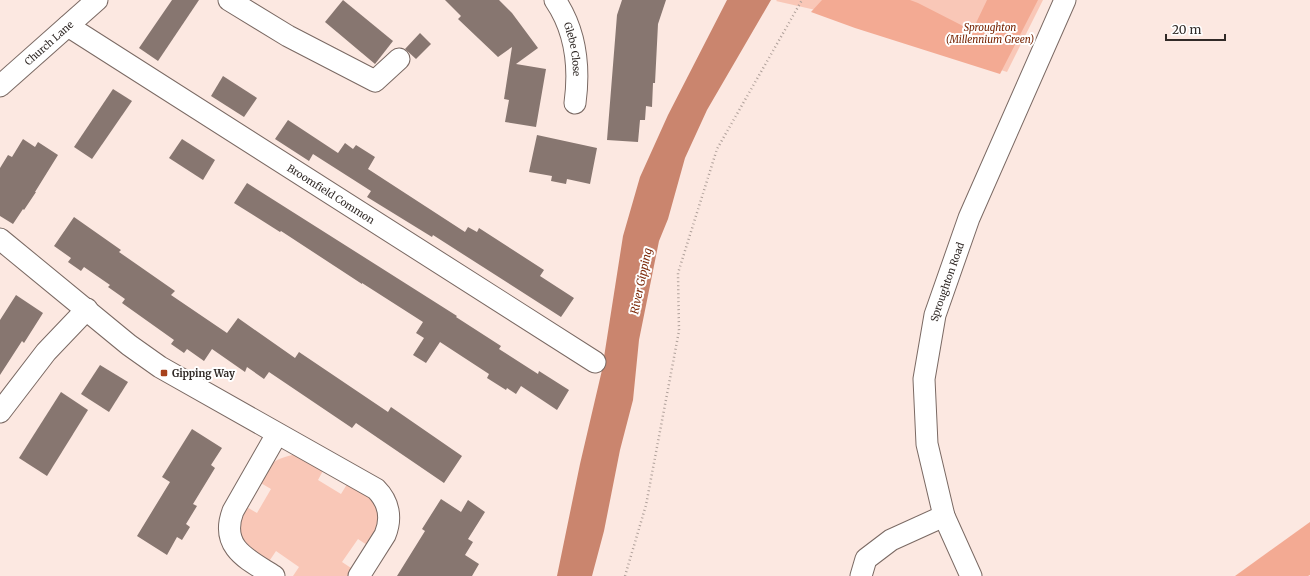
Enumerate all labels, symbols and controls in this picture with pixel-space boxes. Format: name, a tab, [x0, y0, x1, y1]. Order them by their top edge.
scale bar	[1166, 16, 1225, 42]
street label: Church Lane	[21, 18, 76, 68]
street label: Glebe Close	[561, 20, 583, 76]
park label: Sproughton (Millennium Green)	[946, 21, 1034, 46]
text: 20 m	[1172, 22, 1201, 37]
street label: Broomfield Common	[285, 161, 378, 227]
street label: Sproughton Road	[927, 240, 967, 323]
water label: River Gipping	[627, 247, 655, 315]
place label: Gipping Way	[172, 367, 235, 380]
marker: Gipping Way	[159, 368, 169, 378]

